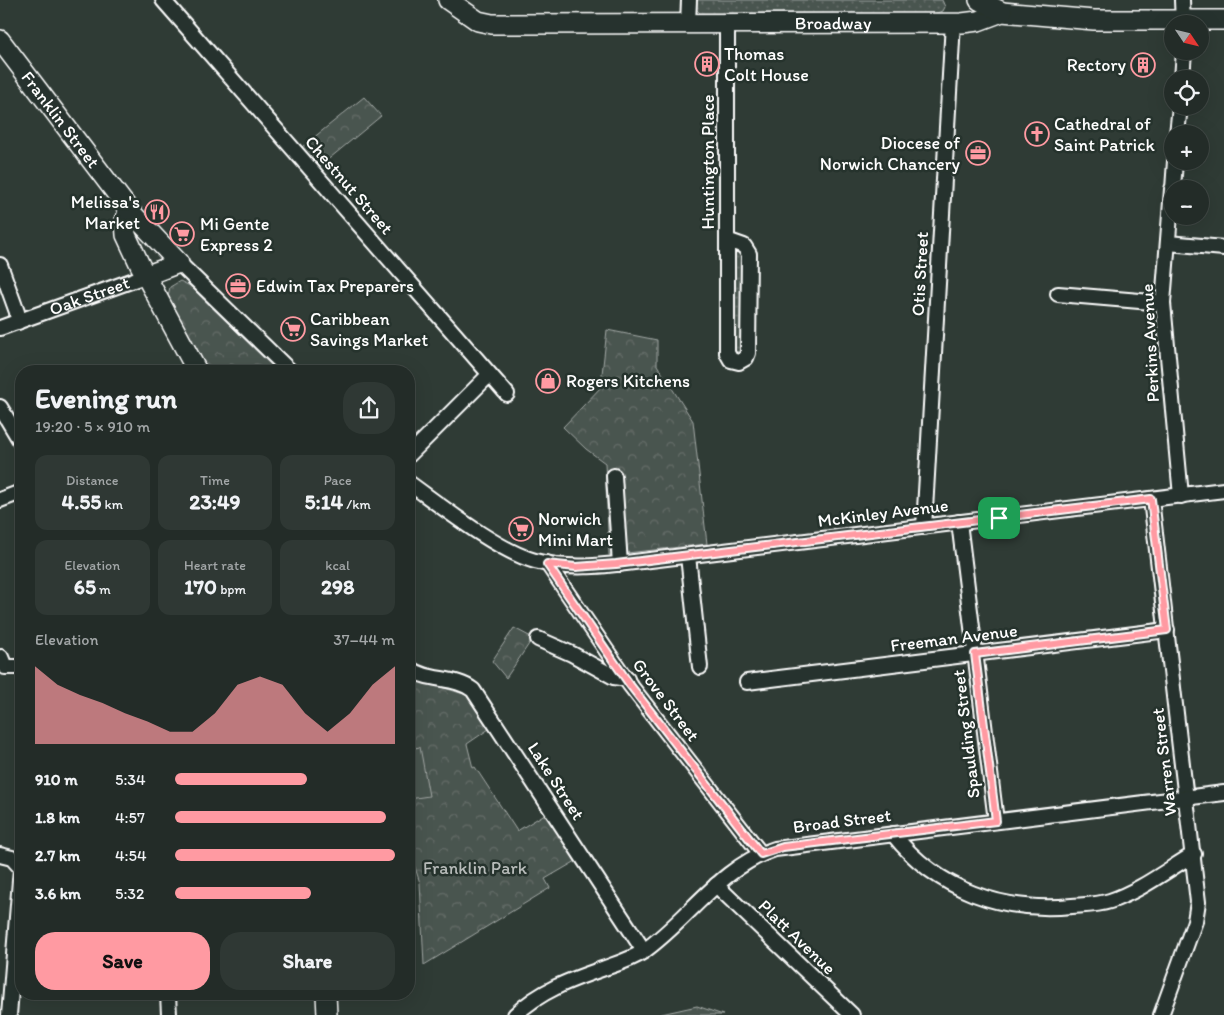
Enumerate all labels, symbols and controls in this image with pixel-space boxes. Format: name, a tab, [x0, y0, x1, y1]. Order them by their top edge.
street label: Broadway	[795, 12, 872, 34]
north arrow	[1164, 15, 1209, 60]
map controls	[1164, 15, 1209, 225]
place label: Thomas Colt House	[724, 43, 809, 86]
building icon: Thomas Colt House	[694, 51, 720, 77]
building icon: Rectory	[1130, 52, 1156, 78]
place label: Rectory	[1067, 54, 1127, 76]
street label: Franklin Street	[17, 67, 104, 173]
button: locate	[1164, 70, 1209, 115]
street label: Huntington Place	[697, 95, 719, 229]
place label: Cathedral of Saint Patrick	[1054, 113, 1155, 156]
church icon: Cathedral of Saint Patrick	[1024, 121, 1050, 147]
button: +	[1164, 125, 1209, 170]
street label: Chestnut Street	[300, 131, 398, 239]
place label: Diocese of Norwich Chancery	[820, 132, 960, 175]
office icon: Diocese of Norwich Chancery	[965, 140, 991, 166]
button: −	[1164, 180, 1209, 225]
place label: Melissa's Market	[71, 191, 140, 234]
restaurant icon: Melissa's Market	[144, 199, 170, 225]
place label: Mi Gente Express 2	[200, 213, 273, 256]
supermarket icon: Mi Gente Express 2	[169, 221, 195, 247]
street label: Otis Street	[907, 231, 933, 317]
street label: Oak Street	[46, 271, 133, 320]
office icon: Edwin Tax Preparers	[225, 273, 251, 299]
place label: Edwin Tax Preparers	[256, 275, 414, 297]
street label: Perkins Avenue	[1136, 283, 1164, 403]
place label: Caribbean Savings Market	[310, 308, 428, 351]
supermarket icon: Caribbean Savings Market	[280, 316, 306, 342]
shop icon: Rogers Kitchens	[535, 368, 561, 394]
place label: Rogers Kitchens	[566, 370, 690, 392]
text: Evening run	[35, 381, 177, 415]
button: share	[343, 382, 395, 434]
text: 19:20 · 5 × 910 m	[35, 417, 150, 436]
text: Distance	[66, 472, 119, 489]
text: Time	[200, 472, 230, 489]
text: Pace	[324, 472, 352, 489]
text: 4.55	[62, 489, 101, 514]
text: 23:49	[189, 489, 241, 514]
text: 5:14	[305, 489, 343, 514]
street label: McKinley Avenue	[816, 494, 950, 532]
text: km	[101, 496, 123, 513]
text: /km	[343, 496, 371, 513]
pin	[978, 497, 1020, 539]
icon: arrive	[985, 504, 1013, 532]
place label: Norwich Mini Mart	[538, 508, 613, 551]
supermarket icon: Norwich Mini Mart	[508, 516, 534, 542]
text: Elevation	[65, 557, 120, 574]
text: Heart rate	[184, 557, 246, 574]
text: kcal	[325, 557, 350, 574]
text: 65	[74, 574, 96, 599]
text: 170	[184, 574, 217, 599]
text: 298	[321, 574, 354, 599]
text: m	[96, 581, 111, 598]
text: bpm	[217, 581, 246, 598]
street label: Freeman Avenue	[889, 619, 1019, 657]
text: Elevation	[35, 630, 99, 649]
text: 37–44 m	[333, 630, 395, 649]
street label: Grove Street	[628, 654, 704, 746]
street label: Spaulding Street	[947, 668, 985, 800]
street label: Warren Street	[1146, 707, 1182, 817]
street label: Lake Street	[523, 738, 589, 824]
text: 910 m	[35, 770, 78, 789]
text: 5:34	[115, 770, 146, 789]
street label: Broad Street	[792, 804, 893, 838]
text: 1.8 km	[35, 808, 80, 827]
text: 4:57	[115, 808, 145, 827]
text: 2.7 km	[35, 846, 80, 865]
text: 4:54	[115, 846, 147, 865]
park label: Franklin Park	[423, 857, 528, 879]
text: 3.6 km	[35, 884, 81, 903]
text: 5:32	[115, 884, 144, 903]
street label: Platt Avenue	[754, 895, 840, 979]
button: Save	[35, 932, 210, 990]
button: Share	[220, 932, 395, 990]

